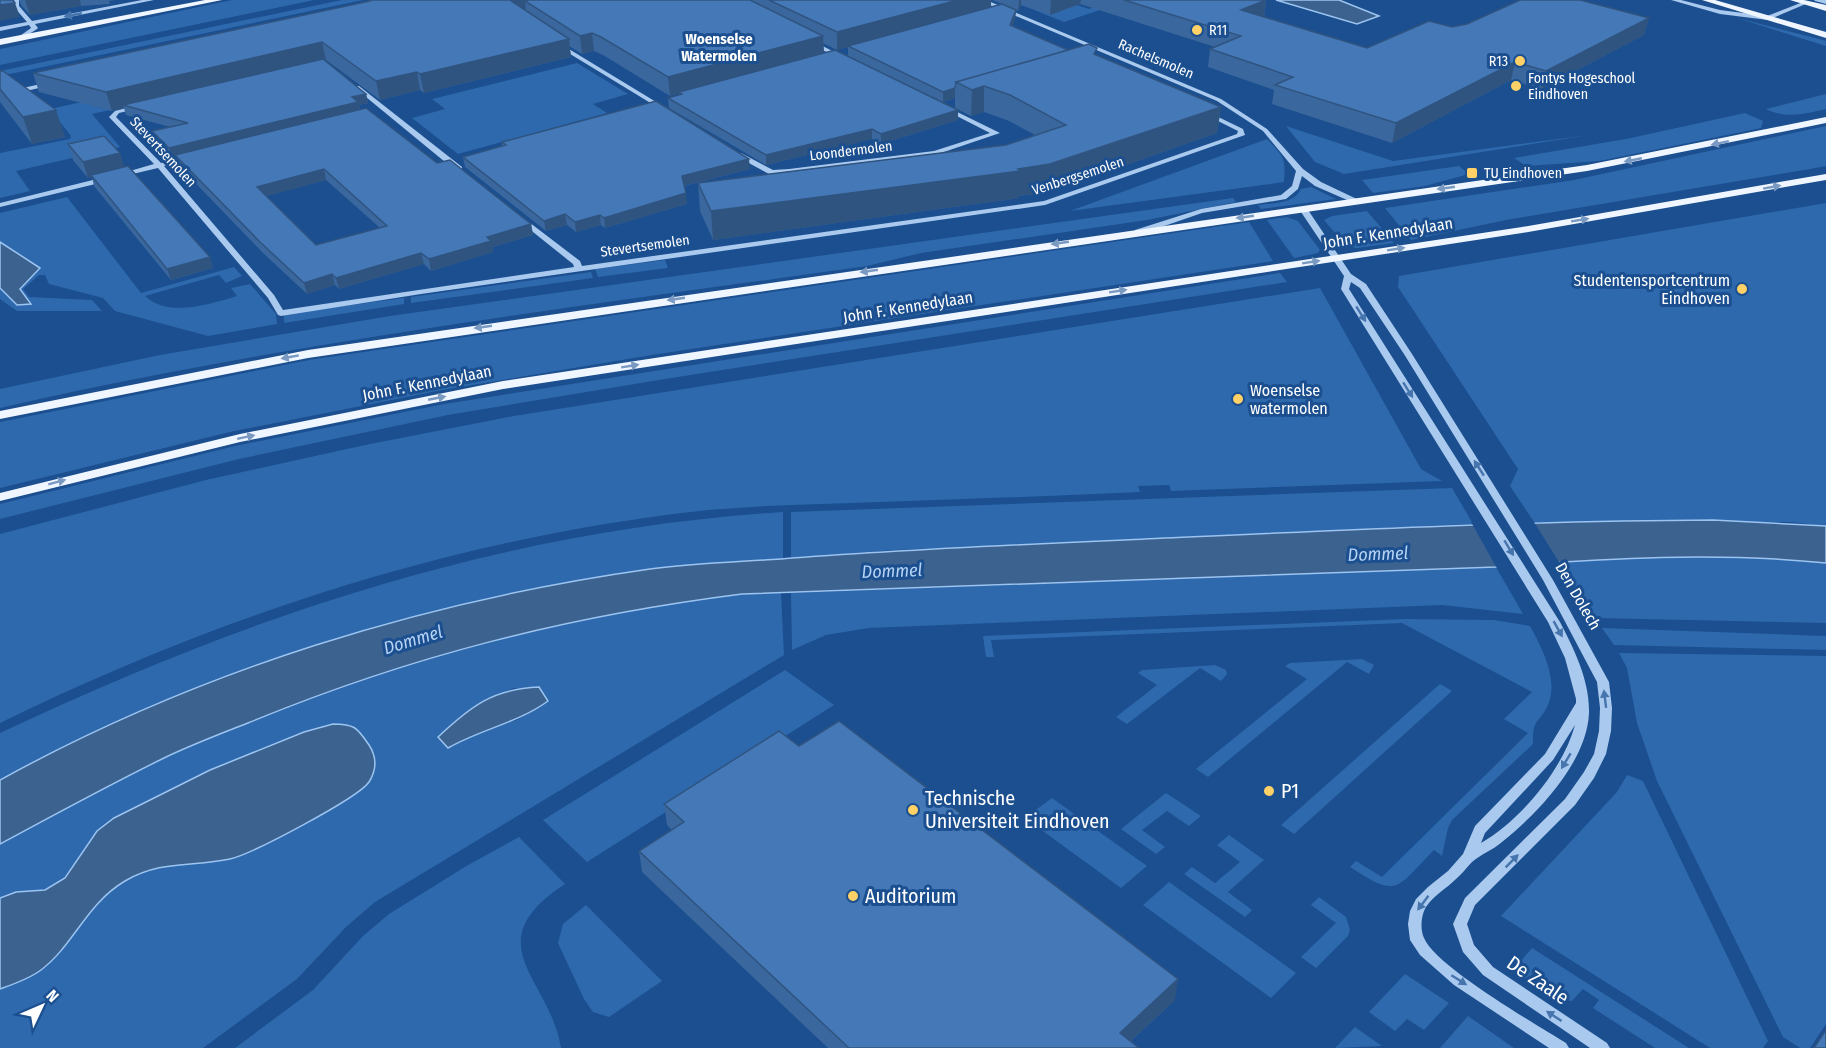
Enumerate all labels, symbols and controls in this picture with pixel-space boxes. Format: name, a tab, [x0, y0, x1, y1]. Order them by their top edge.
one-way arrow	[63, 11, 82, 20]
place label: R11	[1209, 22, 1227, 39]
marker: R11	[1190, 23, 1204, 37]
district label: Woenselse Watermolen	[681, 30, 757, 65]
street label: Rachelsmolen	[1116, 35, 1196, 83]
place label: R13	[1489, 53, 1508, 70]
marker: R13	[1513, 54, 1527, 68]
place label: Fontys Hogeschool Eindhoven	[1528, 70, 1636, 103]
marker: Fontys Hogeschool Eindhoven	[1509, 79, 1523, 93]
street label: Stevertsemolen	[126, 113, 200, 191]
street label: Loondermolen	[809, 137, 893, 165]
one-way arrow	[1711, 139, 1729, 149]
street label: Venbergsemolen	[1030, 153, 1126, 199]
one-way arrow	[1623, 156, 1642, 165]
place label: TU Eindhoven	[1484, 165, 1562, 182]
marker: TU Eindhoven	[1465, 166, 1479, 180]
one-way arrow	[1762, 182, 1781, 191]
one-way arrow	[1436, 184, 1455, 193]
one-way arrow	[1236, 213, 1255, 222]
street label: John F. Kennedylaan	[1322, 213, 1454, 253]
one-way arrow	[1570, 216, 1589, 225]
street label: Stevertsemolen	[599, 231, 691, 261]
one-way arrow	[1050, 239, 1069, 248]
one-way arrow	[1386, 244, 1405, 253]
one-way arrow	[1301, 257, 1320, 266]
one-way arrow	[859, 267, 878, 276]
place label: Studentensportcentrum Eindhoven	[1574, 271, 1730, 308]
marker: Studentensportcentrum Eindhoven	[1735, 282, 1749, 296]
street label: John F. Kennedylaan	[842, 287, 974, 327]
one-way arrow	[1109, 287, 1128, 296]
one-way arrow	[666, 294, 685, 303]
one-way arrow	[1355, 306, 1367, 322]
one-way arrow	[473, 322, 492, 331]
one-way arrow	[280, 353, 299, 362]
street label: John F. Kennedylaan	[361, 361, 493, 405]
one-way arrow	[620, 361, 639, 370]
place label: Woenselse watermolen	[1250, 381, 1328, 418]
one-way arrow	[1403, 382, 1414, 398]
marker: Woenselse watermolen	[1231, 392, 1245, 406]
one-way arrow	[428, 393, 447, 402]
one-way arrow	[237, 431, 256, 441]
one-way arrow	[1473, 459, 1484, 476]
one-way arrow	[47, 476, 66, 486]
one-way arrow	[1503, 540, 1514, 556]
water label: Dommel	[1347, 542, 1409, 566]
water label: Dommel	[861, 559, 923, 583]
street label: Den Dolech	[1551, 559, 1605, 633]
water label: Dommel	[381, 621, 446, 659]
one-way arrow	[1553, 621, 1563, 638]
one-way arrow	[1600, 690, 1610, 709]
one-way arrow	[1561, 753, 1572, 769]
place label: P1	[1281, 779, 1299, 803]
marker: P1	[1262, 784, 1276, 798]
place label: Technische Universiteit Eindhoven	[925, 786, 1110, 833]
marker: Technische Universiteit Eindhoven	[906, 803, 920, 817]
one-way arrow	[1505, 854, 1519, 869]
place label: Auditorium	[865, 884, 956, 908]
marker: Auditorium	[846, 889, 860, 903]
one-way arrow	[1417, 894, 1429, 910]
street label: De Zaale	[1502, 951, 1574, 1009]
one-way arrow	[1451, 975, 1467, 986]
north arrow	[12, 976, 72, 1036]
text: N	[42, 986, 63, 1006]
one-way arrow	[1546, 1010, 1562, 1022]

